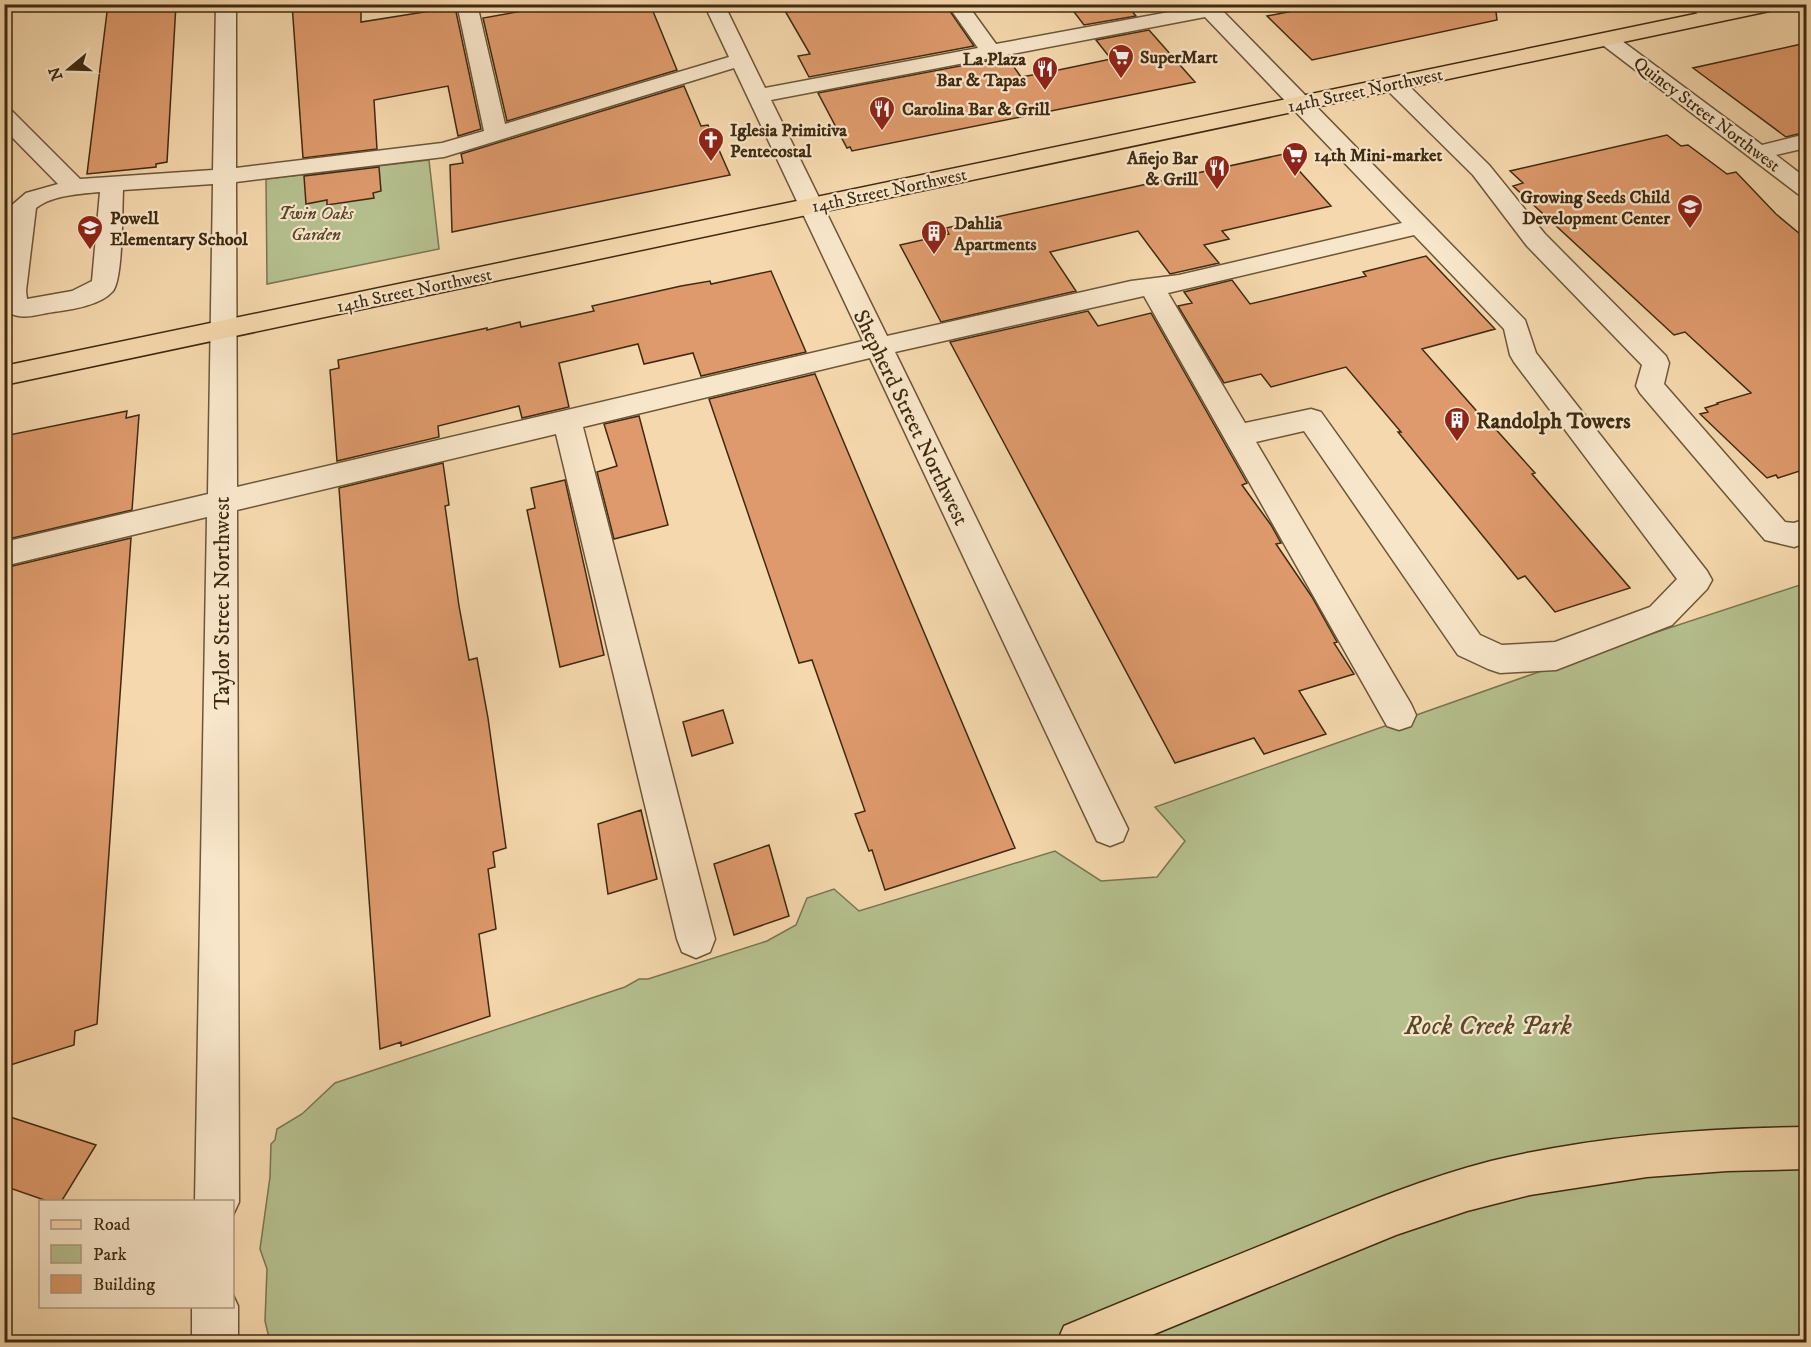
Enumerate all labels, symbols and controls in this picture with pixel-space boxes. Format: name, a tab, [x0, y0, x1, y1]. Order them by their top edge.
north arrow	[39, 39, 99, 99]
supermarket icon: SuperMart	[1106, 42, 1136, 80]
place label: SuperMart	[1140, 47, 1218, 69]
place label: La Plaza Bar & Tapas	[936, 49, 1026, 92]
street label: Quincy Street Northwest	[1629, 52, 1784, 177]
restaurant icon: La Plaza Bar & Tapas	[1030, 54, 1060, 92]
text: N	[44, 64, 67, 83]
street label: 14th Street Northwest	[1286, 64, 1445, 118]
restaurant icon: Carolina Bar & Grill	[867, 94, 897, 132]
place label: Carolina Bar & Grill	[902, 99, 1051, 121]
place label: Iglesia Primitiva Pentecostal	[730, 120, 847, 163]
church icon: Iglesia Primitiva Pentecostal	[696, 125, 726, 163]
supermarket icon: 14th Mini-market	[1280, 140, 1310, 178]
place label: 14th Mini-market	[1314, 145, 1442, 167]
place label: Añejo Bar & Grill	[1126, 148, 1199, 191]
restaurant icon: Añejo Bar & Grill	[1202, 153, 1232, 191]
street label: 14th Street Northwest	[810, 164, 969, 218]
place label: Growing Seeds Child Development Center	[1520, 187, 1671, 230]
school or university icon: Growing Seeds Child Development Center	[1675, 192, 1705, 230]
park label: Twin Oaks Garden	[278, 203, 354, 246]
place label: Powell Elementary School	[110, 208, 248, 251]
school or university icon: Powell Elementary School	[75, 213, 105, 251]
place label: Dahlia Apartments	[953, 213, 1037, 256]
building icon: Dahlia Apartments	[919, 218, 949, 256]
street label: 14th Street Northwest	[335, 264, 494, 318]
street label: Shepherd Street Northwest	[847, 305, 975, 530]
building icon: Randolph Towers	[1442, 405, 1472, 443]
place label: Randolph Towers	[1476, 408, 1631, 435]
street label: Taylor Street Northwest	[209, 496, 236, 710]
park label: Rock Creek Park	[1403, 1009, 1572, 1043]
legend	[39, 1200, 234, 1308]
text: Road	[93, 1214, 130, 1236]
text: Park	[93, 1244, 127, 1266]
text: Building	[93, 1274, 155, 1296]

